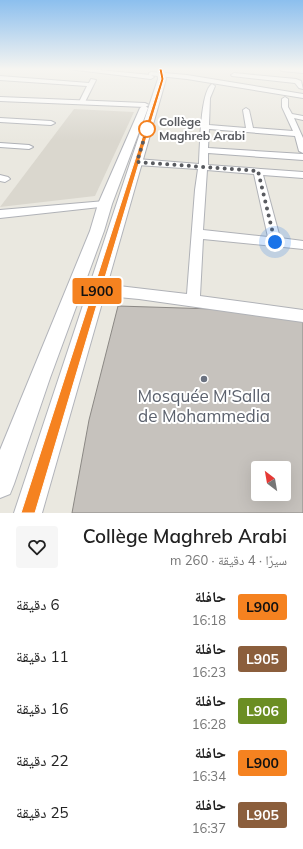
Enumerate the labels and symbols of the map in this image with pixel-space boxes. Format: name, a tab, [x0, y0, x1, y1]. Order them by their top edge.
place label: Collège Maghreb Arabi	[159, 114, 245, 143]
marker: Collège Maghreb Arabi	[138, 120, 156, 138]
your location	[265, 232, 285, 252]
line badge: L900	[69, 278, 125, 304]
marker: Mosquée M'Salla de Mohammedia	[199, 374, 209, 384]
place label: Mosquée M'Salla de Mohammedia	[137, 385, 271, 426]
north arrow	[251, 461, 291, 501]

